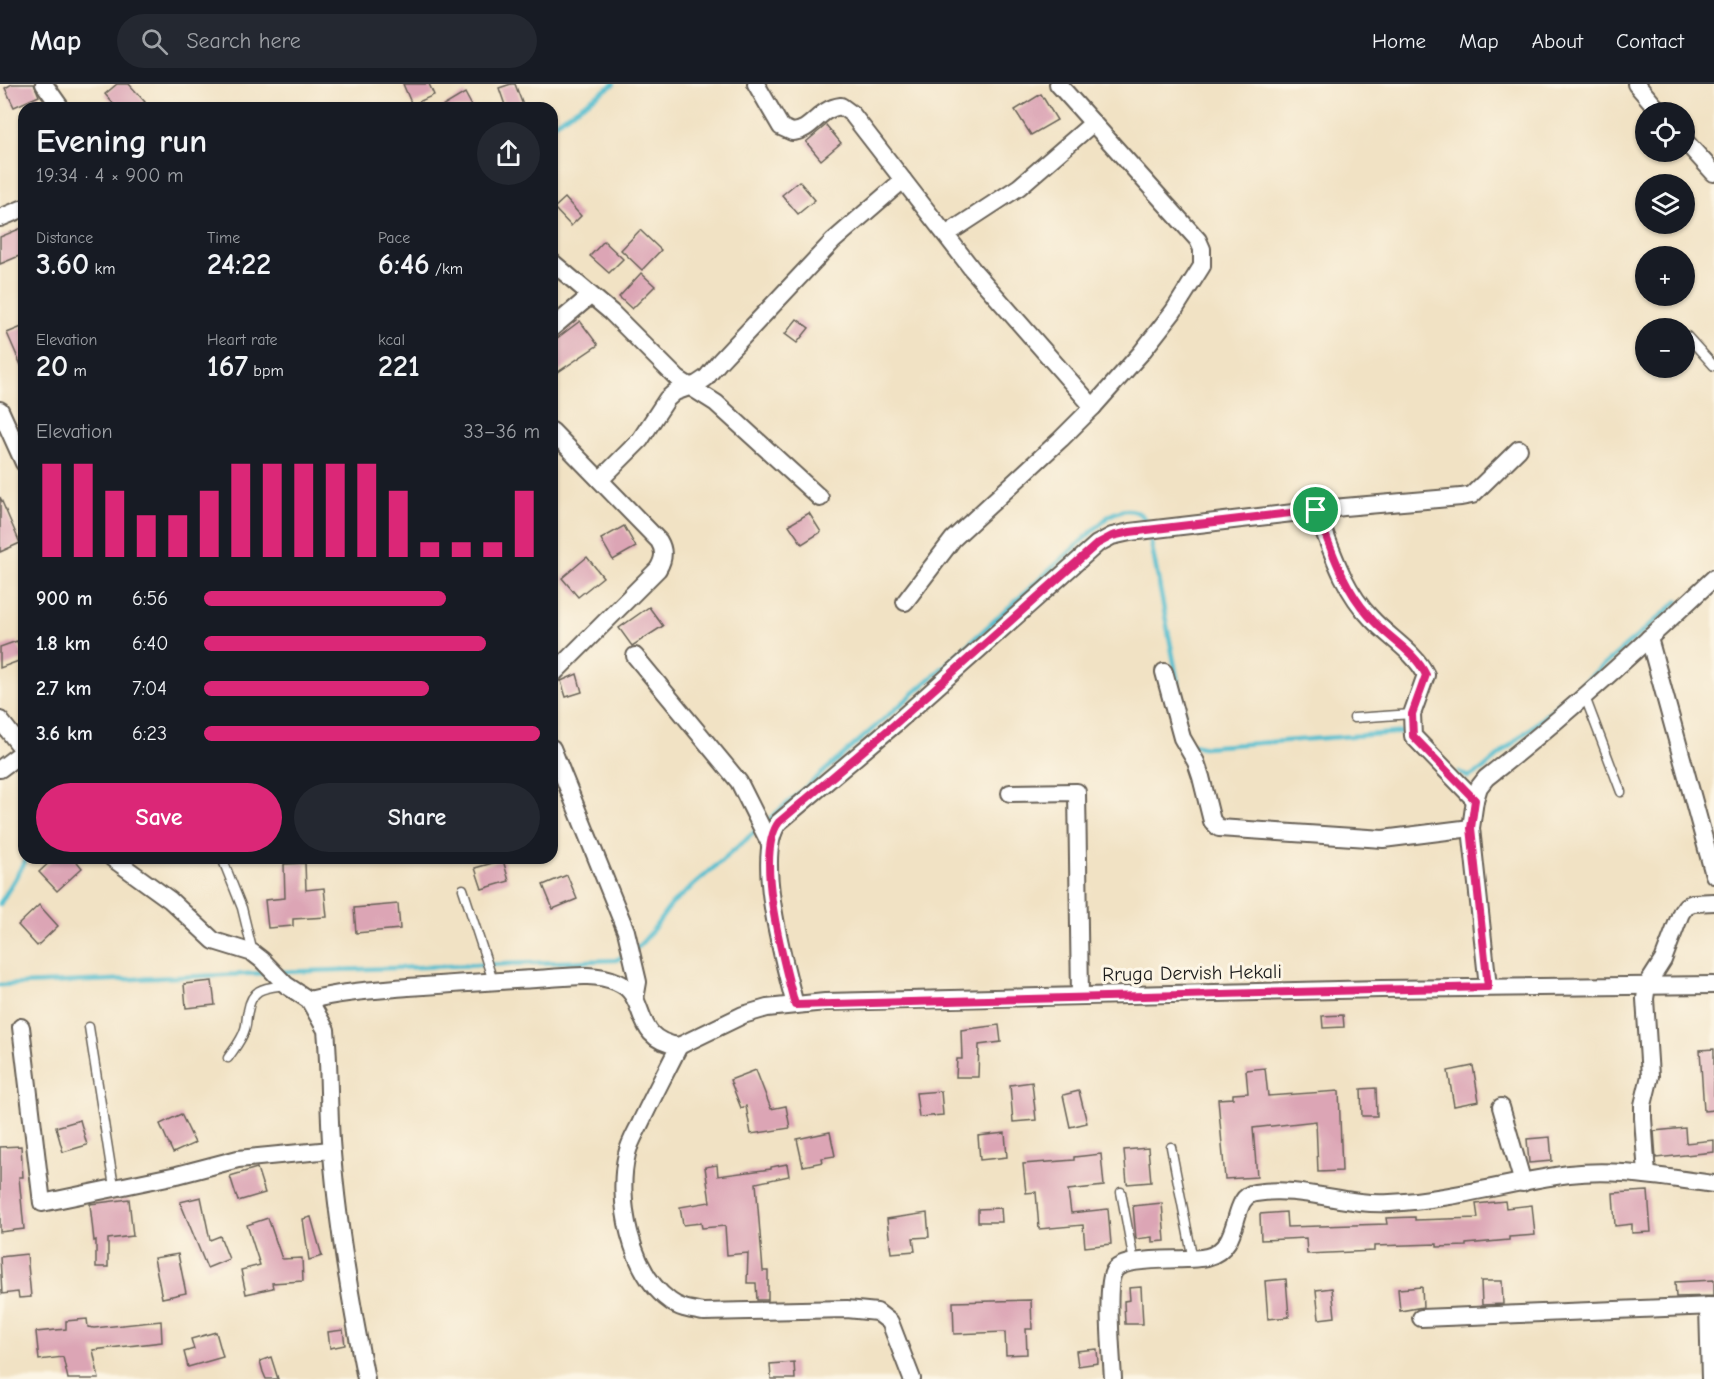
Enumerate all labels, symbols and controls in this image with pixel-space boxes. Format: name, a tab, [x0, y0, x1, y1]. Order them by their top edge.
search box	[117, 14, 537, 68]
text: Map	[30, 25, 81, 57]
icon: search	[138, 25, 171, 58]
text: Search here	[186, 28, 301, 54]
text: Home	[1372, 29, 1426, 53]
text: Map	[1459, 29, 1499, 53]
text: About	[1532, 29, 1583, 53]
text: Contact	[1616, 29, 1684, 53]
map controls	[1635, 102, 1695, 378]
button: locate	[1635, 102, 1695, 162]
text: Evening run	[36, 122, 207, 160]
button: share	[477, 122, 540, 185]
text: 19:34 · 4 × 900 m	[36, 164, 184, 187]
button: layers	[1635, 174, 1695, 234]
text: Distance	[36, 229, 93, 247]
text: Time	[207, 229, 240, 247]
text: Pace	[378, 229, 410, 247]
button: +	[1635, 246, 1695, 306]
text: 3.60	[36, 247, 89, 282]
text: 24:22	[207, 247, 271, 282]
text: 6:46	[378, 247, 430, 282]
text: km	[89, 260, 115, 278]
text: /km	[430, 260, 463, 278]
button: −	[1635, 318, 1695, 378]
text: Elevation	[36, 331, 97, 349]
text: Heart rate	[207, 331, 278, 349]
text: kcal	[378, 331, 405, 349]
text: 20	[36, 349, 68, 384]
text: 167	[207, 349, 248, 384]
text: 221	[378, 349, 420, 384]
text: m	[68, 362, 87, 380]
text: bpm	[248, 362, 284, 380]
text: Elevation	[36, 420, 113, 443]
text: 33–36 m	[464, 420, 540, 443]
pin	[1290, 484, 1341, 535]
icon: arrive	[1299, 493, 1332, 526]
text: 900 m	[36, 587, 92, 610]
text: 6:56	[132, 587, 168, 610]
text: 1.8 km	[36, 632, 91, 655]
text: 6:40	[132, 632, 168, 655]
text: 2.7 km	[36, 677, 91, 700]
text: 7:04	[132, 677, 167, 700]
text: 3.6 km	[36, 722, 93, 745]
text: 6:23	[132, 722, 167, 745]
button: Save	[36, 783, 282, 852]
button: Share	[294, 783, 540, 852]
street label: Rruga Dervish Hekali	[1102, 960, 1282, 986]

